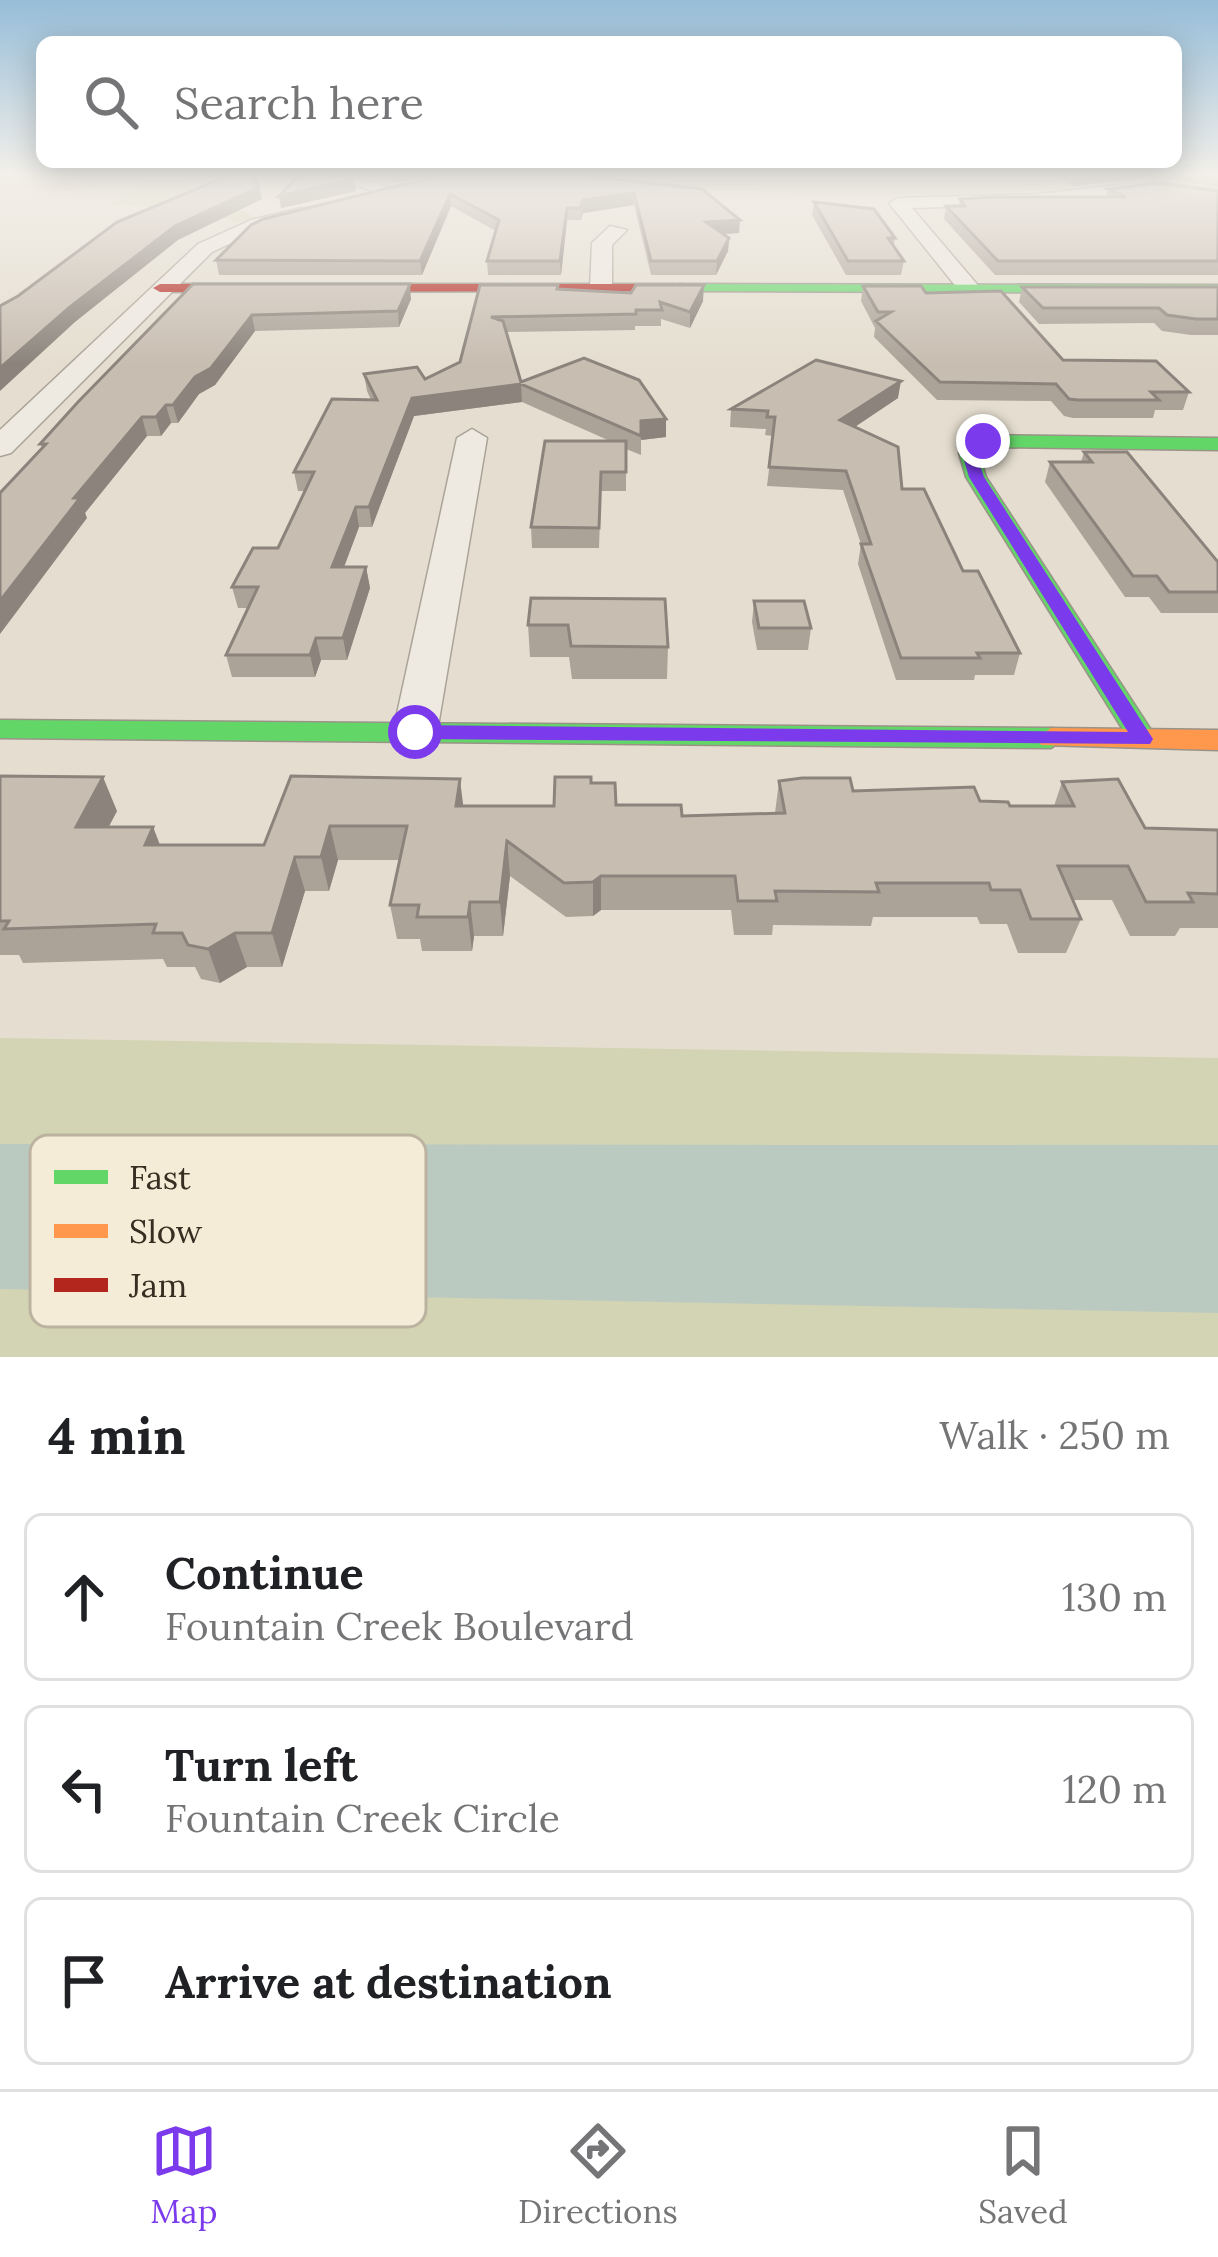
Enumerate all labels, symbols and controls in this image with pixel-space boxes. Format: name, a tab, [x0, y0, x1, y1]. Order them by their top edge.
search box	[36, 36, 1182, 168]
icon: search	[78, 69, 144, 135]
text: Search here	[174, 74, 424, 131]
route end	[956, 414, 1010, 468]
route start	[388, 705, 442, 759]
legend	[30, 1135, 426, 1327]
text: Fast	[129, 1156, 191, 1198]
text: Slow	[129, 1210, 203, 1252]
text: Jam	[128, 1264, 187, 1306]
text: 4 min	[48, 1403, 185, 1468]
text: Walk · 250 m	[939, 1410, 1170, 1460]
text: Continue	[165, 1544, 364, 1601]
icon: ahead	[51, 1564, 117, 1630]
text: 130 m	[1062, 1572, 1167, 1622]
text: Fountain Creek Boulevard	[165, 1601, 634, 1651]
text: Turn left	[165, 1736, 358, 1793]
icon: left	[51, 1756, 117, 1822]
text: 120 m	[1063, 1764, 1167, 1814]
text: Fountain Creek Circle	[165, 1793, 560, 1843]
icon: arrive	[51, 1948, 117, 2014]
text: Arrive at destination	[165, 1953, 612, 2010]
tab: Map	[150, 2118, 217, 2232]
tab: Directions	[518, 2118, 678, 2232]
tab: Saved	[978, 2118, 1068, 2232]

